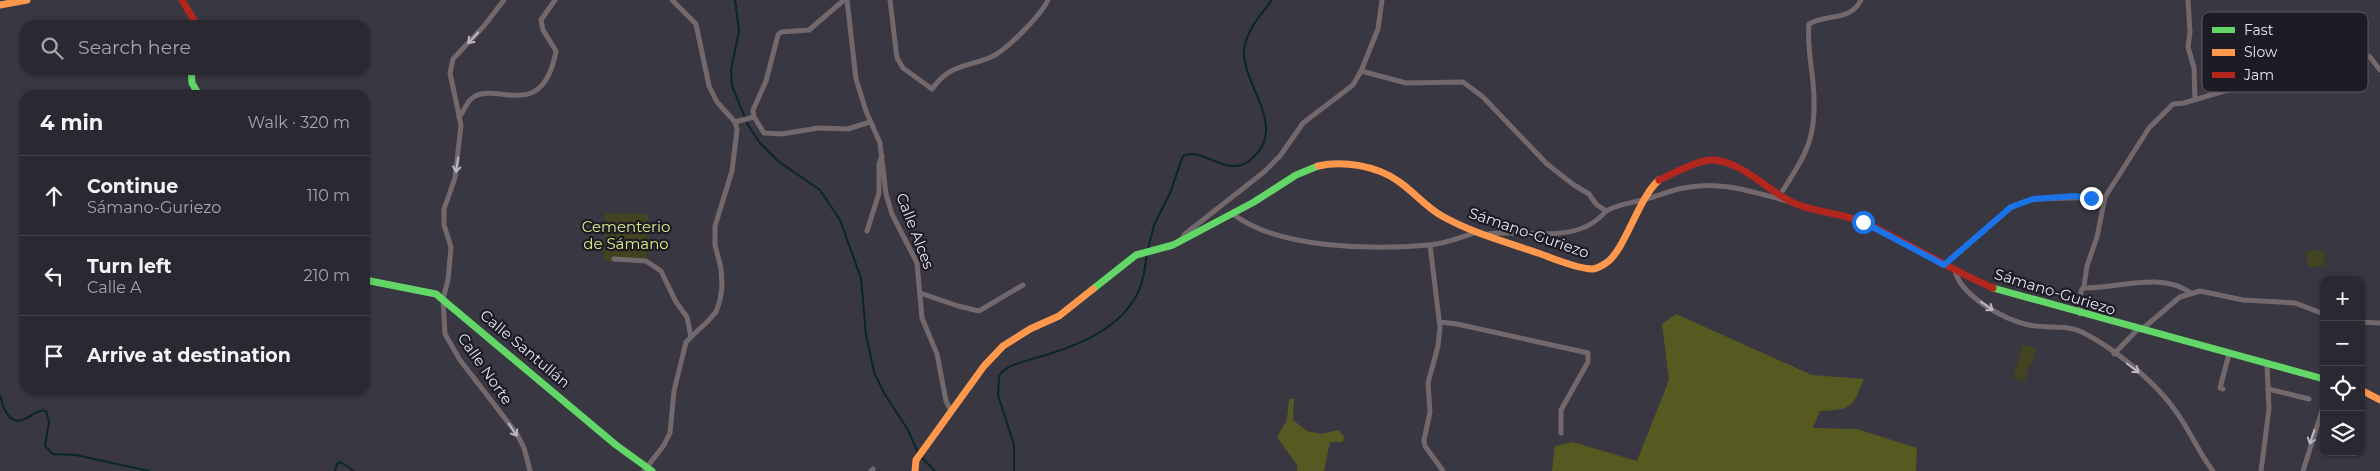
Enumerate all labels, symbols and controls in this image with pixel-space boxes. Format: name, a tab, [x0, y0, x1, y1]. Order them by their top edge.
legend	[2202, 12, 2368, 92]
search box	[20, 20, 370, 75]
text: Fast	[2244, 21, 2274, 39]
one-way arrow	[467, 31, 479, 44]
icon: search	[38, 34, 66, 62]
text: Search here	[78, 36, 191, 59]
text: Slow	[2244, 43, 2278, 61]
text: Jam	[2243, 66, 2274, 84]
text: 4 min	[40, 110, 103, 135]
text: Walk · 320 m	[248, 113, 350, 132]
one-way arrow	[452, 157, 462, 173]
text: Continue	[87, 175, 178, 198]
icon: ahead	[40, 182, 68, 210]
text: 110 m	[307, 186, 350, 205]
route end	[2080, 187, 2103, 210]
street label: Calle Alces	[892, 190, 939, 272]
text: Sámano-Guriezo	[87, 198, 221, 217]
street label: Sámano-Guriezo	[1467, 203, 1592, 262]
route start	[1852, 211, 1875, 234]
park label: Cementerio de Sámano	[582, 217, 670, 253]
text: Turn left	[87, 255, 172, 278]
icon: left	[40, 262, 68, 290]
street label: Sámano-Guriezo	[1992, 264, 2118, 319]
text: 210 m	[303, 266, 350, 285]
map controls	[2320, 276, 2365, 456]
button: +	[2320, 276, 2365, 321]
text: Calle A	[87, 278, 142, 297]
one-way arrow	[1980, 301, 1994, 311]
street label: Calle Santullán	[476, 305, 574, 392]
button: −	[2320, 321, 2365, 366]
street label: Calle Norte	[454, 329, 517, 408]
icon: arrive	[40, 342, 68, 370]
text: Arrive at destination	[87, 344, 291, 367]
one-way arrow	[2126, 363, 2140, 373]
button: locate	[2320, 366, 2365, 411]
button: layers	[2320, 411, 2365, 456]
one-way arrow	[509, 422, 519, 436]
one-way arrow	[2307, 429, 2317, 445]

